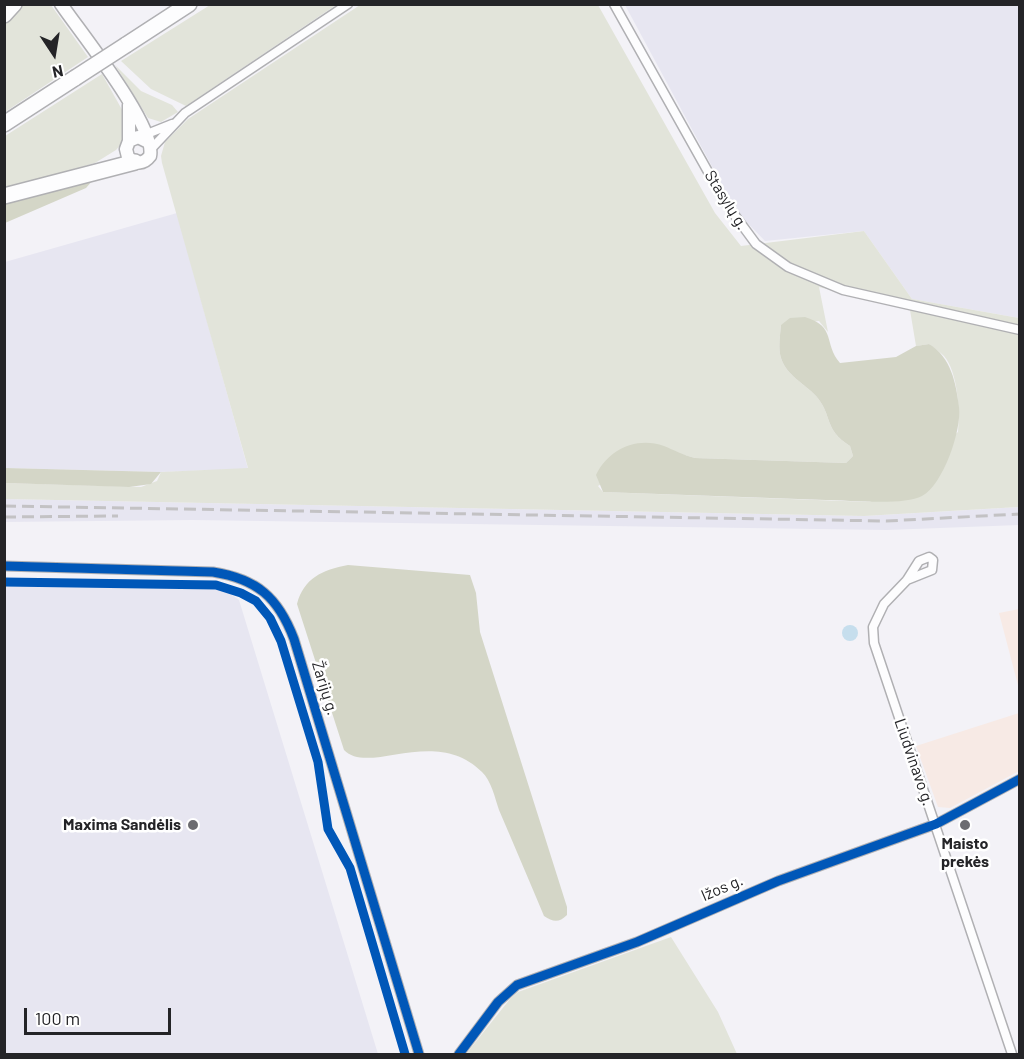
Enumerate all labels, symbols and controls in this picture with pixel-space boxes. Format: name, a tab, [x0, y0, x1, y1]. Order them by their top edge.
north arrow	[24, 24, 84, 84]
text: N	[51, 62, 65, 82]
street label: Stasylų g.	[700, 167, 752, 233]
street label: Žarijų g.	[308, 659, 342, 717]
street label: Liudvinavo g.	[890, 716, 938, 808]
place label: Maxima Sandėlis	[63, 815, 181, 835]
marker: Maxima Sandėlis	[186, 818, 200, 832]
marker: Maisto prekės	[958, 818, 972, 832]
place label: Maisto prekės	[941, 834, 989, 872]
street label: Ižos g.	[698, 871, 746, 905]
scale bar	[27, 996, 174, 1034]
text: 100 m	[35, 1007, 80, 1029]

